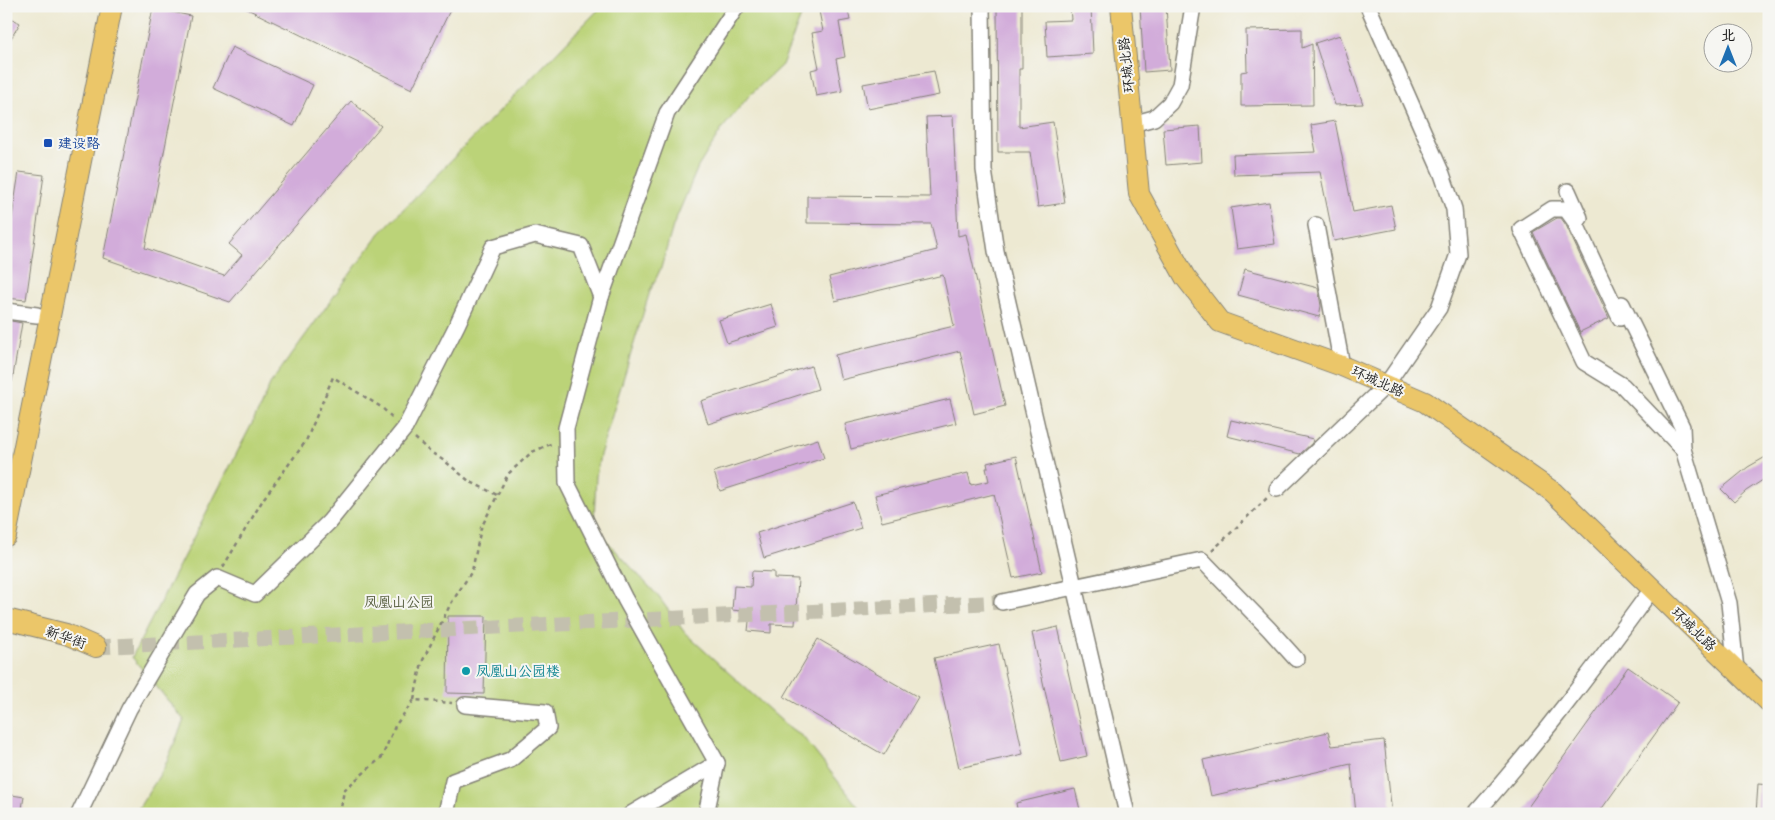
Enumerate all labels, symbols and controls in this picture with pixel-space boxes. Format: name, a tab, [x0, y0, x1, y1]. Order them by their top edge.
north arrow	[1702, 22, 1752, 72]
text: 北	[1721, 25, 1735, 44]
street label: 环城北路	[1113, 36, 1138, 94]
place label: 建设路	[58, 133, 100, 152]
marker: 建设路	[42, 137, 54, 149]
street label: 环城北路	[1349, 360, 1408, 401]
park label: 凤凰山公园	[364, 592, 434, 611]
street label: 环城北路	[1668, 602, 1721, 655]
street label: 新华街	[43, 621, 89, 652]
place label: 凤凰山公园楼	[476, 661, 560, 680]
marker: 凤凰山公园楼	[460, 665, 472, 677]

